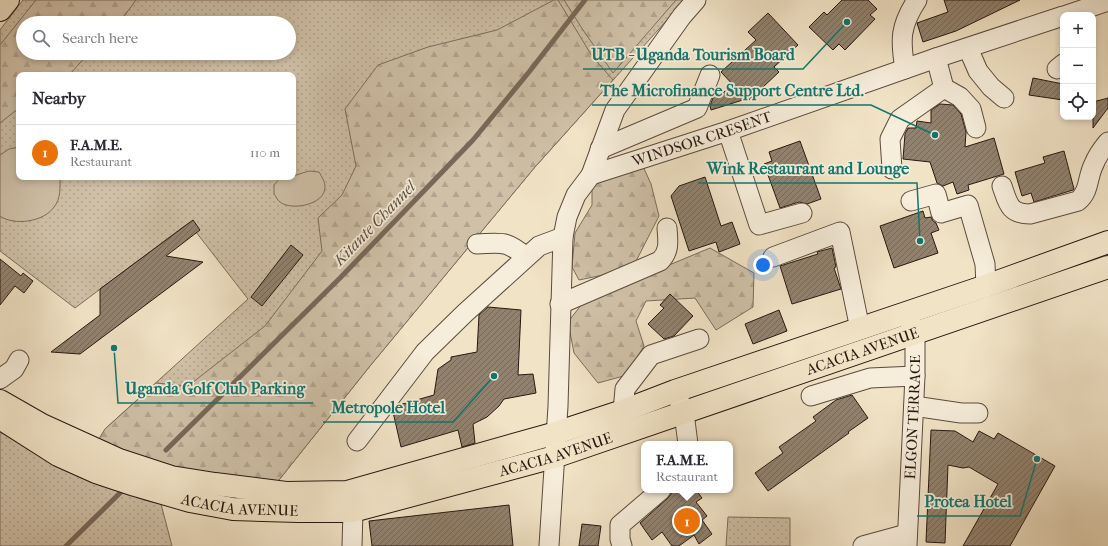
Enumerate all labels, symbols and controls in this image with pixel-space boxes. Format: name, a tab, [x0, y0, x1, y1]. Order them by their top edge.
map controls	[1060, 12, 1096, 120]
button: +	[1060, 12, 1096, 48]
search box	[16, 16, 296, 60]
icon: search	[30, 27, 52, 49]
text: Search here	[62, 29, 138, 47]
callout: UTB - Uganda Tourism Board	[583, 41, 803, 69]
text: UTB - Uganda Tourism Board	[590, 45, 796, 65]
button: −	[1060, 48, 1096, 84]
callout: The Microfinance Support Centre Ltd.	[592, 77, 871, 105]
text: The Microfinance Support Centre Ltd.	[599, 81, 864, 101]
button: locate	[1060, 84, 1096, 120]
text: Nearby	[32, 88, 86, 108]
street label: WINDSOR CRESENT	[629, 107, 775, 171]
text: F.A.M.E.	[70, 136, 122, 154]
text: 1	[43, 145, 47, 160]
text: 110 m	[250, 145, 280, 160]
text: Restaurant	[70, 154, 132, 169]
callout: Wink Restaurant and Lounge	[698, 155, 917, 183]
text: Wink Restaurant and Lounge	[706, 159, 909, 179]
water label: Kitante Channel	[329, 176, 421, 270]
your location	[753, 255, 773, 275]
street label: ACACIA AVENUE	[803, 324, 921, 379]
street label: ELGON TERRACE	[901, 355, 924, 480]
callout: Uganda Golf Club Parking	[118, 375, 313, 403]
text: Uganda Golf Club Parking	[124, 379, 305, 399]
callout: Metropole Hotel	[323, 394, 453, 422]
text: Metropole Hotel	[330, 398, 445, 418]
street label: ACACIA AVENUE	[496, 429, 615, 481]
popup	[641, 441, 733, 493]
text: F.A.M.E.	[656, 451, 708, 469]
text: Restaurant	[656, 469, 718, 484]
callout: Protea Hotel	[917, 488, 1020, 516]
street label: ACACIA AVENUE	[178, 490, 299, 520]
text: Protea Hotel	[924, 492, 1012, 511]
pin: 1	[674, 506, 700, 536]

